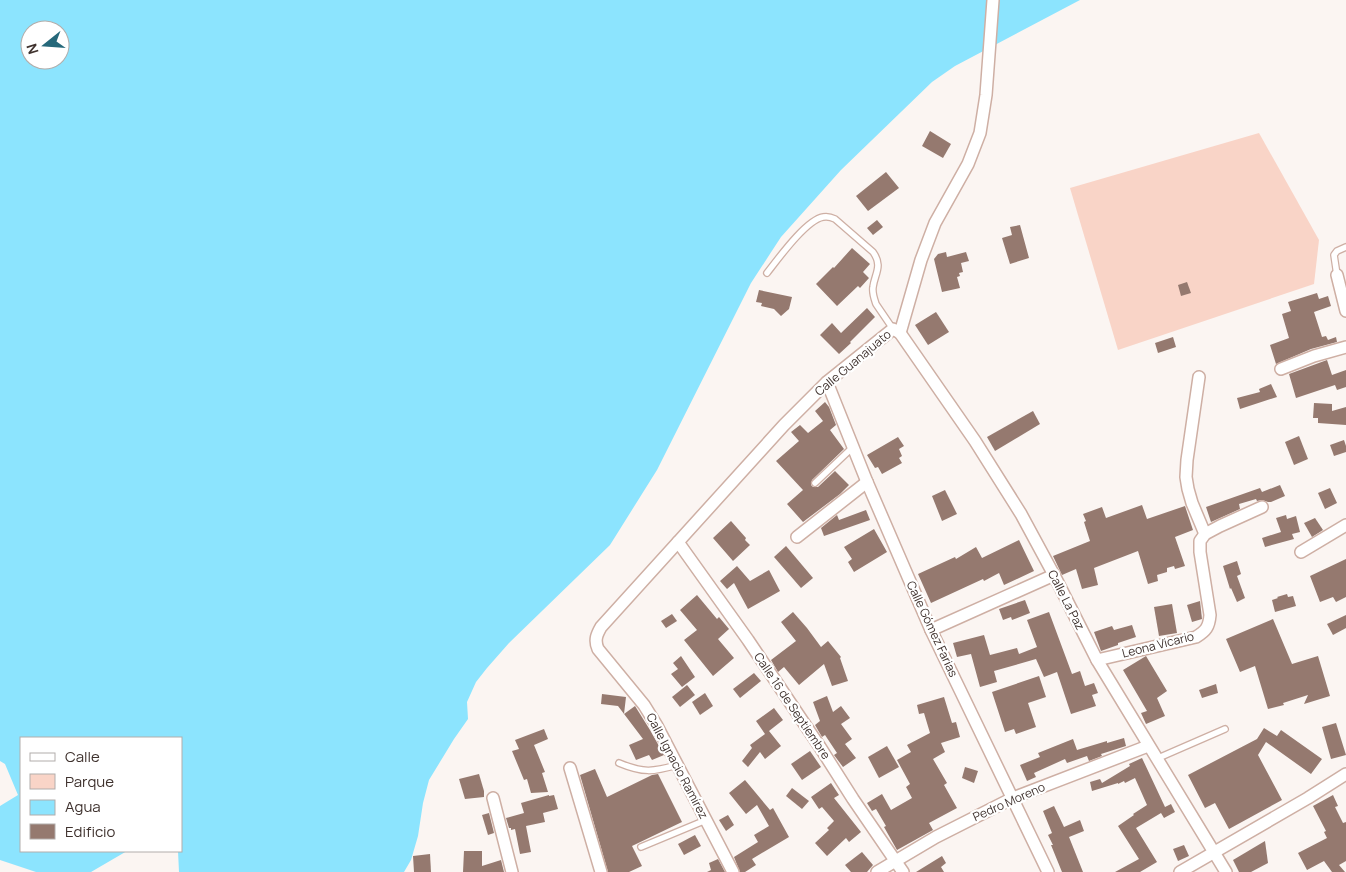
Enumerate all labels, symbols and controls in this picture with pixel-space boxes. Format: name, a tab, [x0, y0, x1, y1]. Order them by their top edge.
north arrow	[20, 20, 70, 70]
text: N	[22, 41, 43, 57]
street label: Calle Guanajuato	[811, 326, 894, 400]
street label: Calle La Paz	[1044, 567, 1089, 633]
street label: Calle Gómez Farias	[903, 578, 962, 680]
street label: Leona Vicario	[1120, 627, 1196, 662]
street label: Calle 16 de Septiembre	[750, 649, 835, 763]
street label: Calle Ignacio Ramírez	[642, 710, 713, 822]
legend	[20, 737, 182, 852]
text: Calle	[65, 746, 100, 767]
text: Parque	[65, 771, 114, 792]
street label: Pedro Moreno	[970, 778, 1048, 825]
text: Agua	[65, 796, 101, 817]
text: Edificio	[65, 821, 116, 842]

